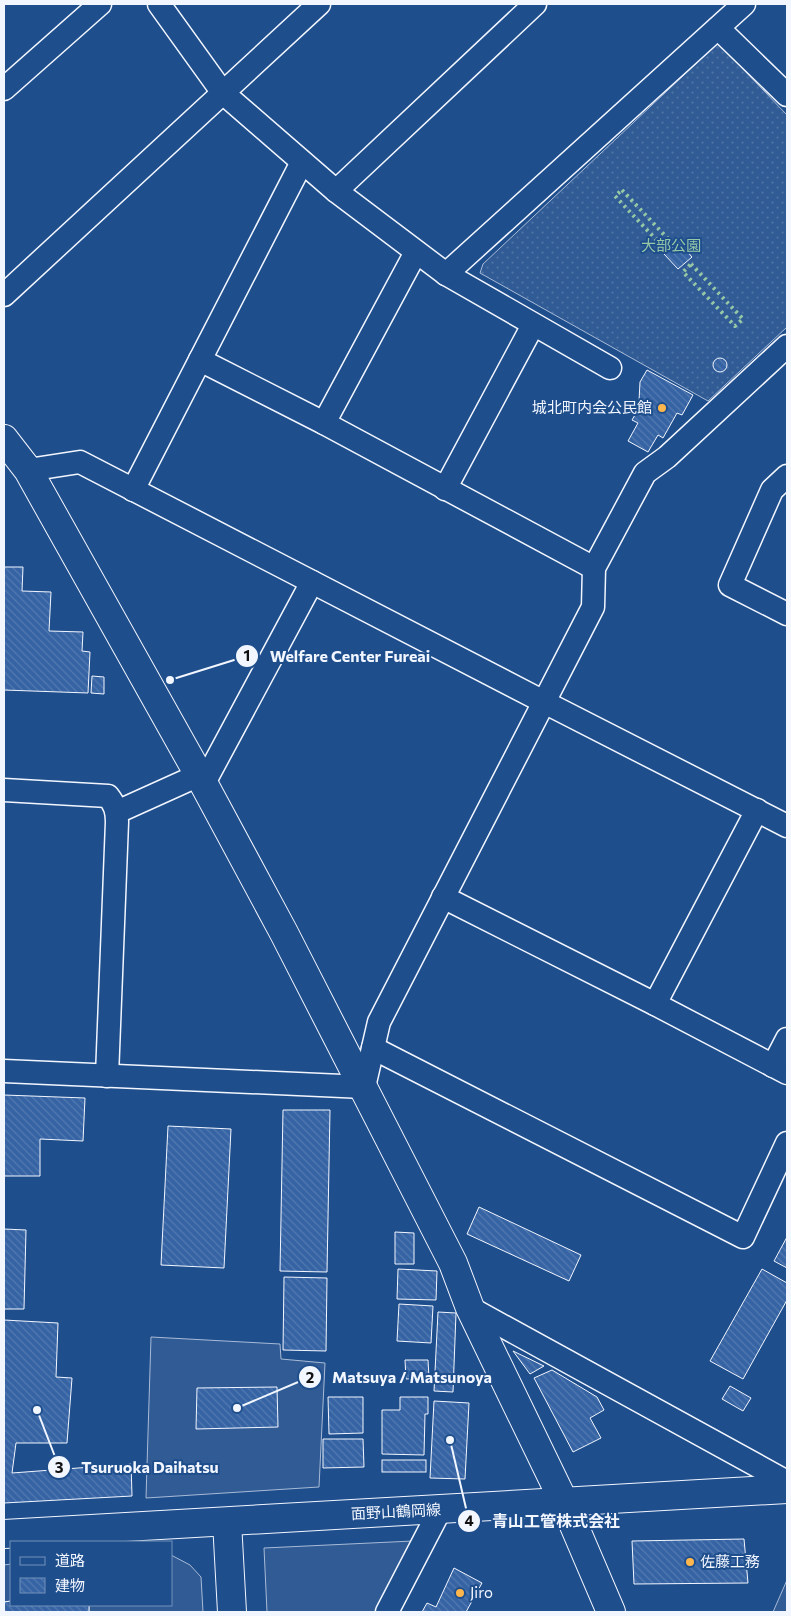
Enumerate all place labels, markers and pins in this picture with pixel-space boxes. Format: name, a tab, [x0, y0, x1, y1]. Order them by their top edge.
place label: 城北町内会公民館	[532, 398, 652, 416]
marker: 城北町内会公民館	[656, 402, 668, 414]
callout: Welfare Center Fureai	[235, 641, 440, 672]
callout: Matsuya / Matsunoya	[297, 1362, 502, 1393]
callout: Tsuruoka Daihatsu	[47, 1452, 229, 1483]
callout: 青山工管株式会社	[457, 1506, 630, 1537]
place label: 佐藤工務	[700, 1552, 760, 1570]
marker: 佐藤工務	[684, 1556, 696, 1568]
place label: Jiro	[470, 1583, 493, 1601]
marker: Jiro	[454, 1587, 466, 1599]

